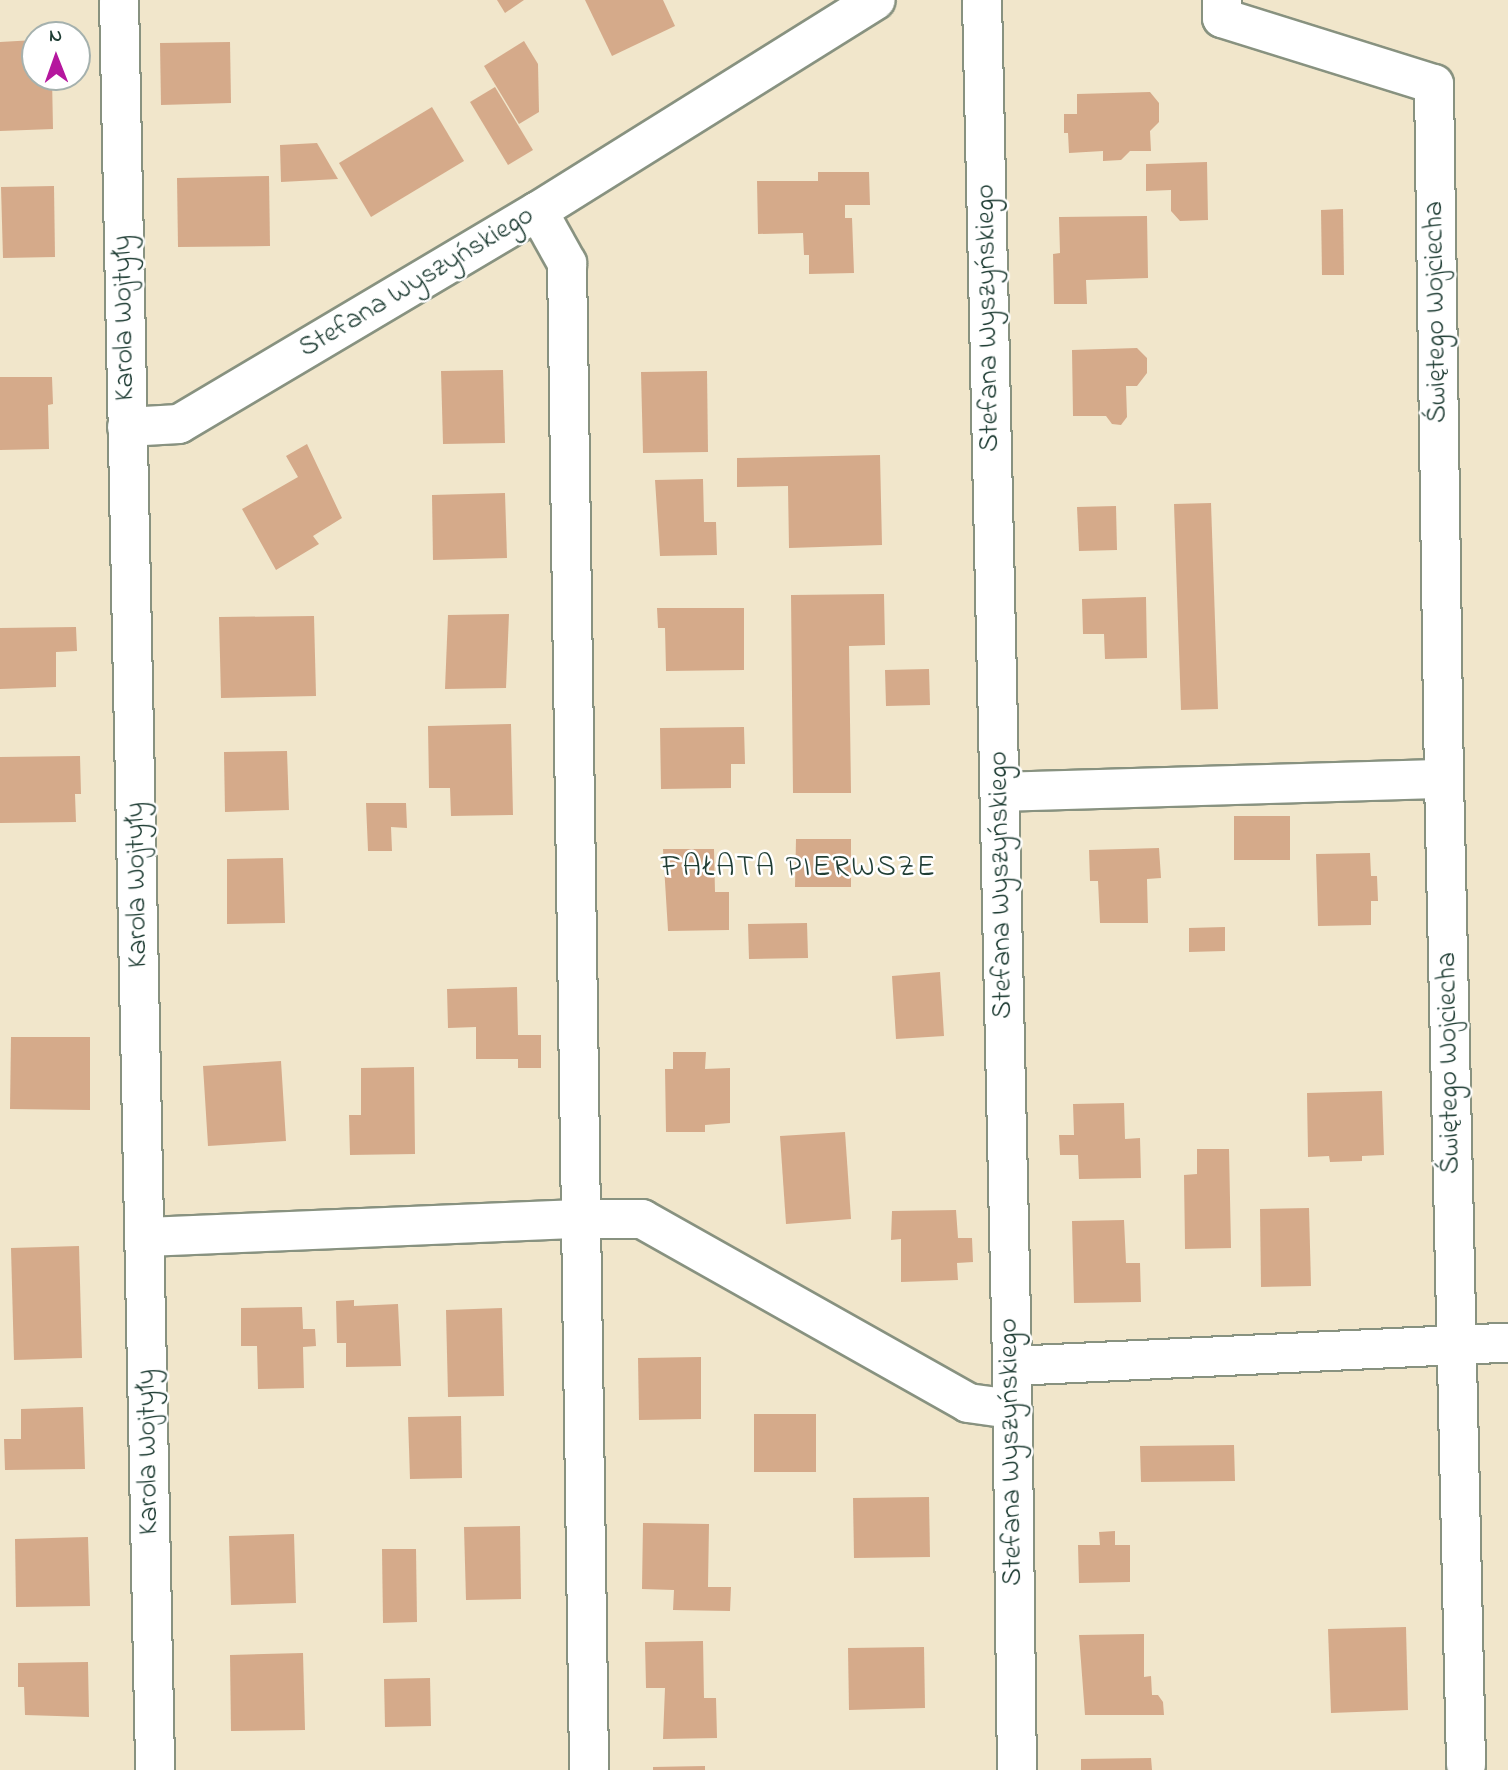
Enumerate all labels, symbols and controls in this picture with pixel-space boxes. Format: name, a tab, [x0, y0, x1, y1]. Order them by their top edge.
north arrow	[21, 21, 91, 91]
text: N	[49, 23, 62, 50]
street label: Stefana Wyszyńskiego	[970, 184, 1008, 452]
street label: Stefana Wyszyńskiego	[294, 200, 540, 366]
street label: Świętego Wojciecha	[1418, 201, 1456, 423]
street label: Karola Wojtyły	[107, 235, 143, 401]
street label: Stefana Wyszyńskiego	[983, 751, 1021, 1019]
street label: Karola Wojtyły	[120, 802, 156, 968]
district label: FAŁATA PIERWSZE	[663, 850, 935, 886]
street label: Świętego Wojciecha	[1431, 952, 1469, 1174]
street label: Stefana Wyszyńskiego	[993, 1318, 1031, 1586]
street label: Karola Wojtyły	[131, 1369, 167, 1535]

